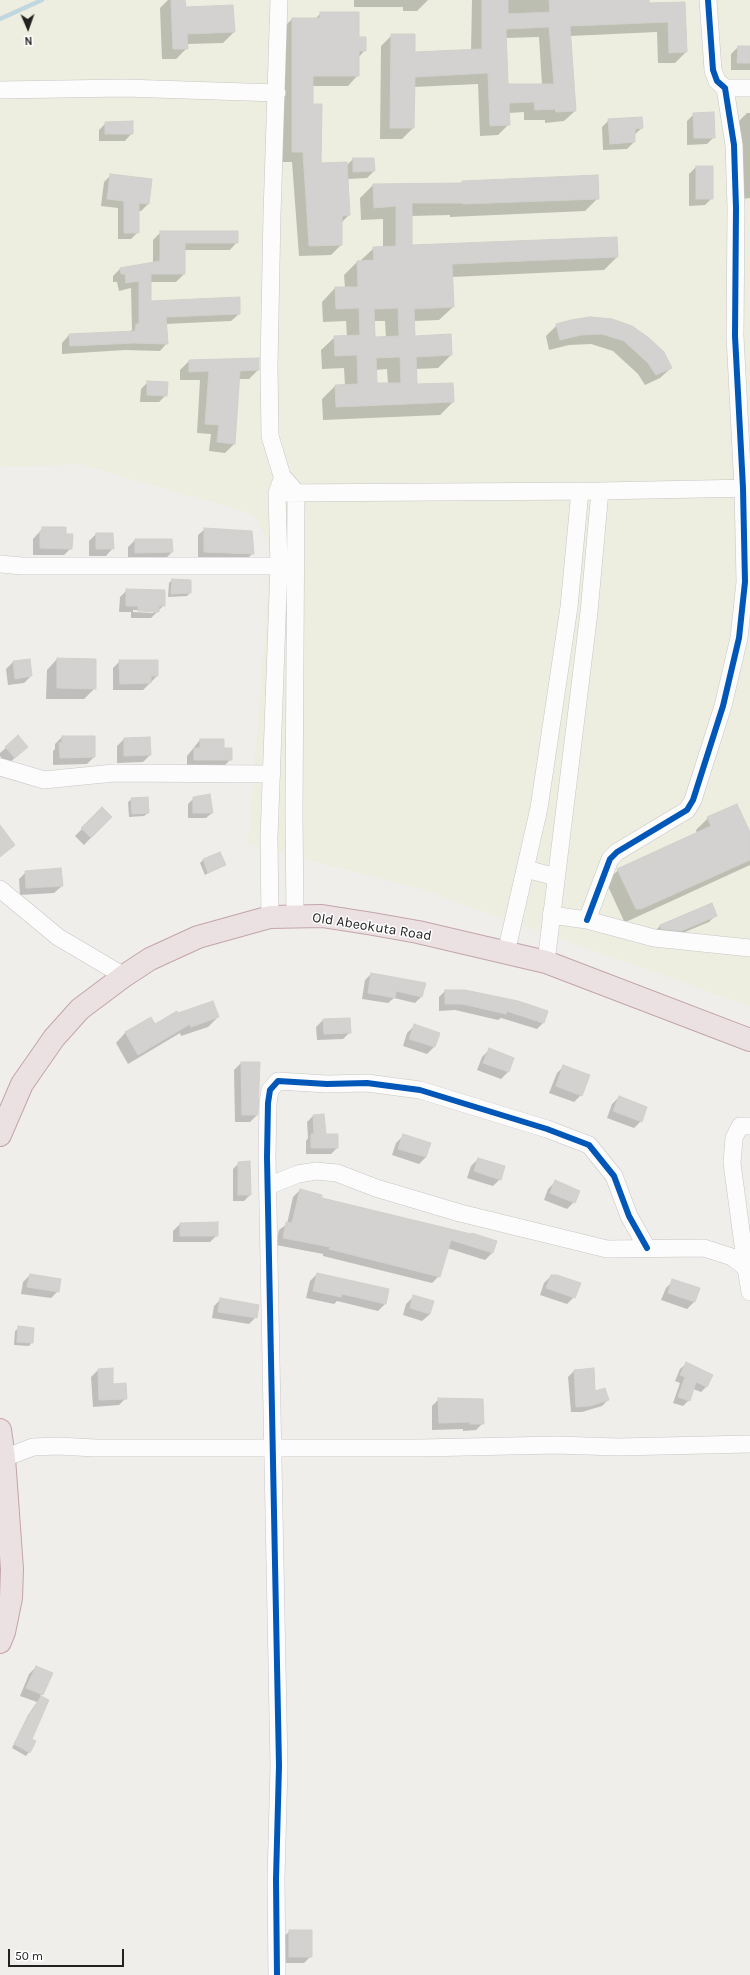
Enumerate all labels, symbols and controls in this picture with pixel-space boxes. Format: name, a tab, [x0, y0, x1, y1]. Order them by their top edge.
north arrow	[8, 8, 48, 48]
text: N	[24, 34, 33, 47]
street label: Old Abeokuta Road	[311, 909, 433, 945]
scale bar	[10, 1941, 126, 1967]
text: 50 m	[15, 1949, 43, 1963]

